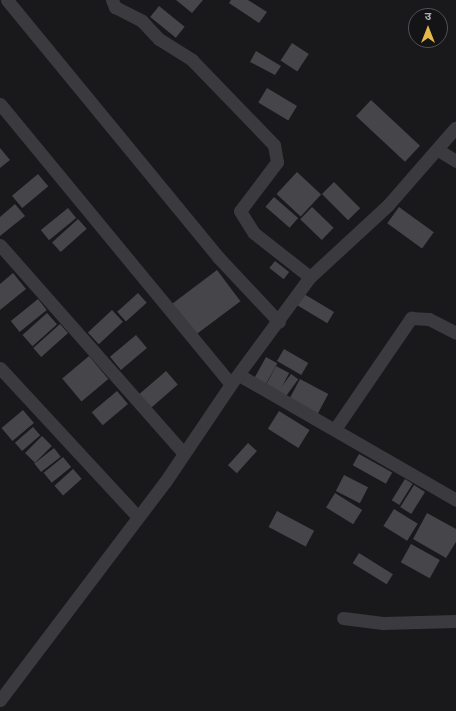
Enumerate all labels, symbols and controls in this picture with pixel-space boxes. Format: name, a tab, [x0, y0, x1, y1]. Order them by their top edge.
north arrow	[408, 8, 448, 48]
text: उ	[425, 9, 431, 24]

